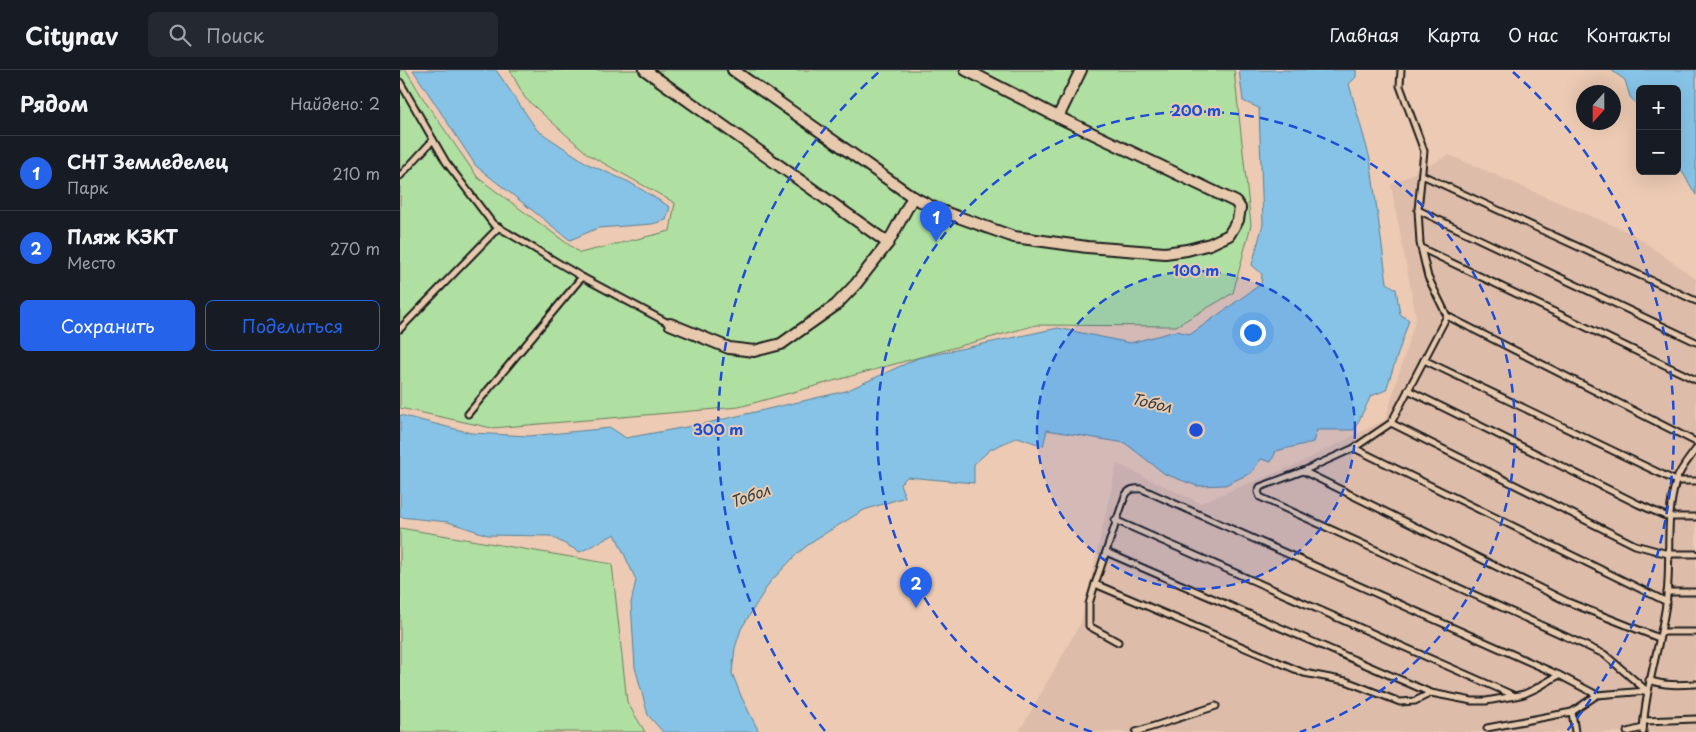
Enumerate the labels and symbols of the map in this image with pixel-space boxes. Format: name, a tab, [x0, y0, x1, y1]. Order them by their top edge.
north arrow	[1576, 85, 1621, 130]
text: 200 m	[1171, 98, 1221, 121]
pin: 1	[920, 201, 952, 242]
text: 100 m	[1173, 258, 1219, 281]
your location	[1240, 320, 1266, 346]
water label: Тобол	[1130, 386, 1174, 418]
text: 300 m	[693, 417, 743, 440]
centre of rings	[1187, 421, 1205, 439]
water label: Тобол	[727, 477, 773, 513]
pin: 2	[900, 567, 932, 608]

